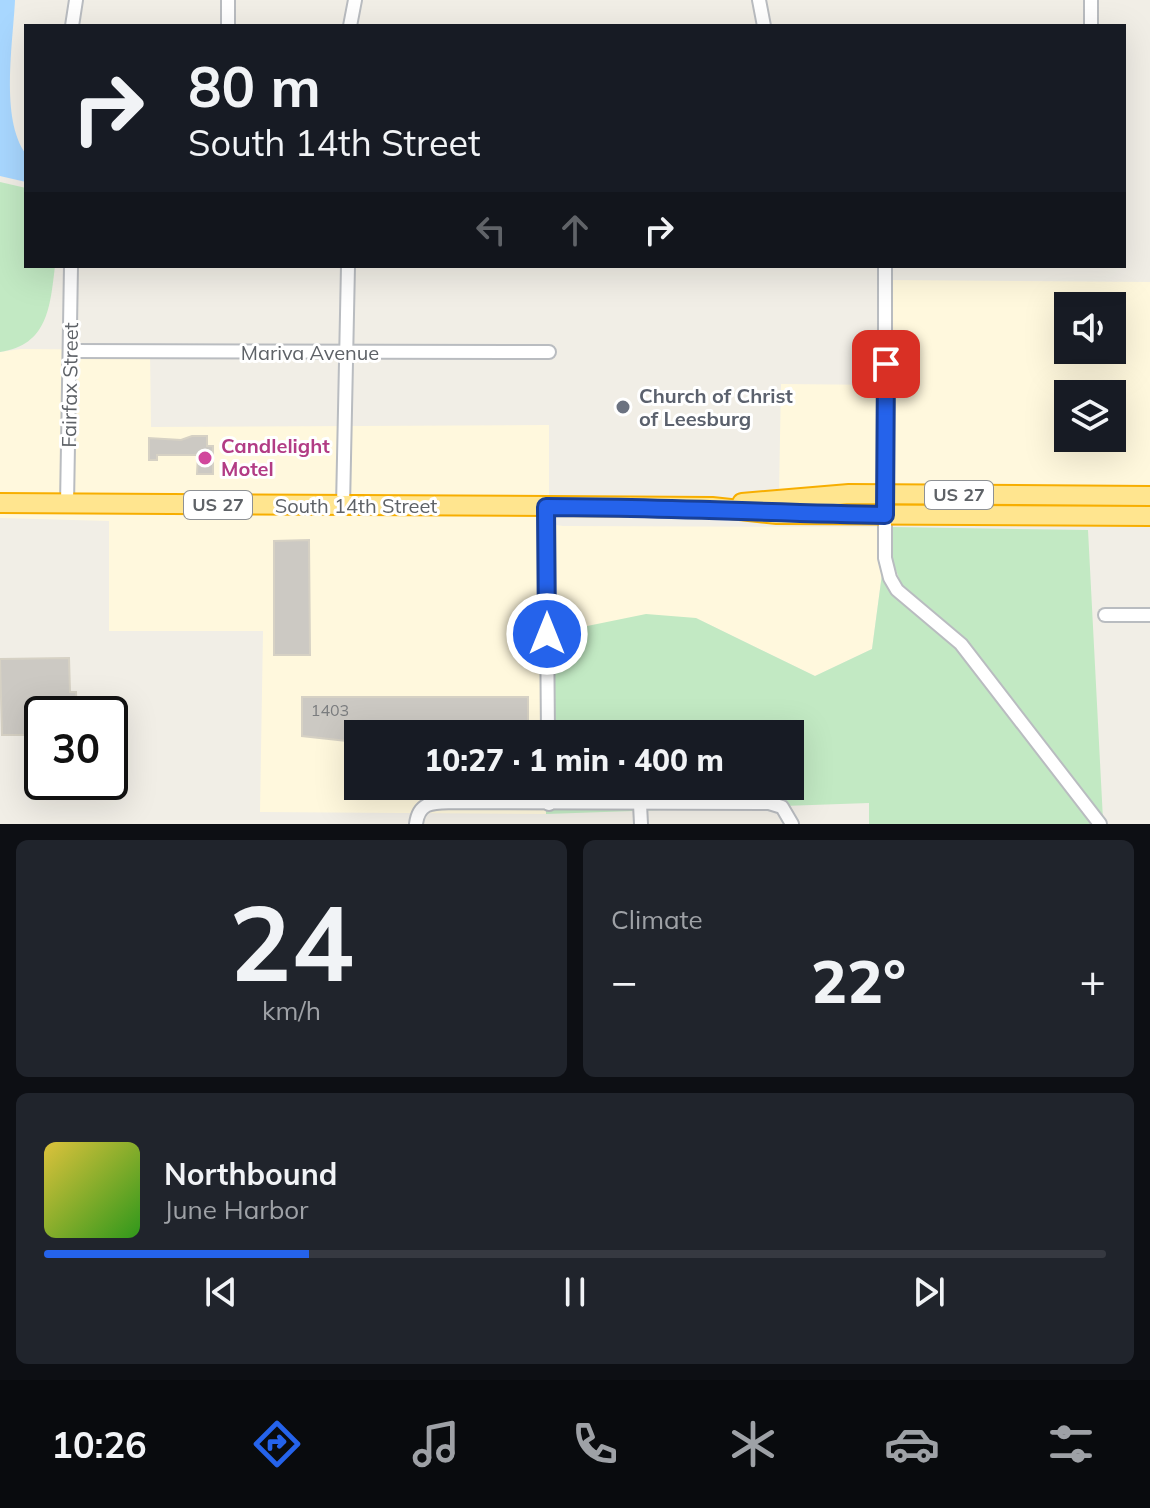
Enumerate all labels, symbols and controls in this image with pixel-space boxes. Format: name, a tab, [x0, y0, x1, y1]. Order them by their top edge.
text: 80 m	[188, 51, 321, 121]
icon: right	[56, 56, 160, 160]
text: South 14th Street	[188, 120, 481, 165]
icon: left	[469, 208, 513, 252]
icon: ahead	[553, 208, 597, 252]
icon: right	[637, 208, 681, 252]
map controls	[1054, 292, 1126, 452]
button: sound	[1054, 292, 1126, 364]
street label: Fairfax Street	[56, 322, 83, 448]
pin	[852, 330, 920, 398]
street label: Mariva Avenue	[241, 340, 379, 365]
icon: arrive	[864, 342, 908, 386]
button: layers	[1054, 380, 1126, 452]
place label: Church of Christ of Leesburg	[639, 383, 793, 431]
marker: Church of Christ of Leesburg	[614, 398, 632, 416]
place label: Candlelight Motel	[221, 433, 330, 481]
marker: Candlelight Motel	[196, 449, 214, 467]
road number: US 27	[925, 481, 993, 509]
road number: US 27	[184, 491, 252, 519]
street label: South 14th Street	[275, 493, 437, 518]
position arrow	[505, 592, 589, 676]
speed limit sign: 30	[24, 696, 128, 800]
house number: 1403	[311, 700, 349, 720]
text: 10:27 · 1 min · 400 m	[424, 741, 724, 779]
text: 24	[229, 876, 354, 1007]
text: Climate	[611, 903, 703, 936]
text: 22°	[811, 943, 906, 1018]
text: −	[611, 953, 637, 1008]
text: +	[1080, 953, 1106, 1008]
text: km/h	[262, 994, 321, 1027]
text: Northbound	[164, 1155, 337, 1193]
text: June Harbor	[164, 1193, 309, 1226]
icon: previous	[199, 1270, 243, 1314]
icon: pause	[553, 1270, 597, 1314]
icon: next	[907, 1270, 951, 1314]
icon: directions	[249, 1416, 305, 1472]
icon: music	[408, 1416, 464, 1472]
icon: phone	[567, 1416, 623, 1472]
icon: climate	[725, 1416, 781, 1472]
icon: car	[884, 1416, 940, 1472]
icon: filters	[1043, 1416, 1099, 1472]
text: 10:26	[51, 1422, 147, 1467]

